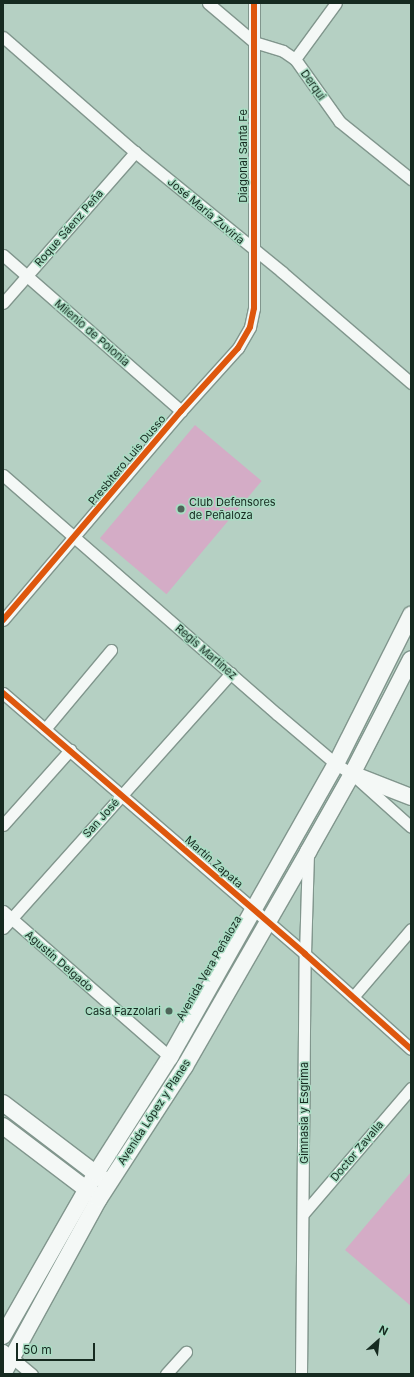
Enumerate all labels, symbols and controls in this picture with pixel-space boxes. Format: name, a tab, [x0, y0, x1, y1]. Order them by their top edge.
street label: Derqui	[298, 67, 328, 103]
street label: Diagonal Santa Fe	[236, 109, 250, 203]
street label: José María Zuviría	[165, 175, 247, 247]
street label: Roque Sáenz Peña	[32, 187, 106, 269]
street label: Milenio de Polonia	[52, 297, 132, 369]
street label: Presbítero Luis Dusso	[86, 412, 168, 508]
place label: Club Defensores de Peñaloza	[189, 496, 276, 522]
marker: Club Defensores de Peñaloza	[176, 504, 186, 514]
street label: Regis Martínez	[173, 622, 239, 682]
street label: San José	[80, 796, 122, 840]
street label: Martín Zapata	[182, 833, 246, 891]
street label: Avenida Vera Peñaloza	[174, 913, 244, 1023]
street label: Agustín Delgado	[22, 928, 96, 994]
place label: Casa Fazzolari	[85, 1004, 161, 1018]
marker: Casa Fazzolari	[164, 1006, 174, 1016]
street label: Avenida López y Planes	[115, 1057, 193, 1167]
street label: Gimnasia y Esgrima	[297, 1062, 311, 1164]
street label: Doctor Zavalla	[328, 1118, 386, 1184]
north arrow	[358, 1321, 398, 1361]
text: N	[377, 1322, 390, 1338]
scale bar	[18, 1335, 97, 1361]
text: 50 m	[23, 1342, 52, 1357]

